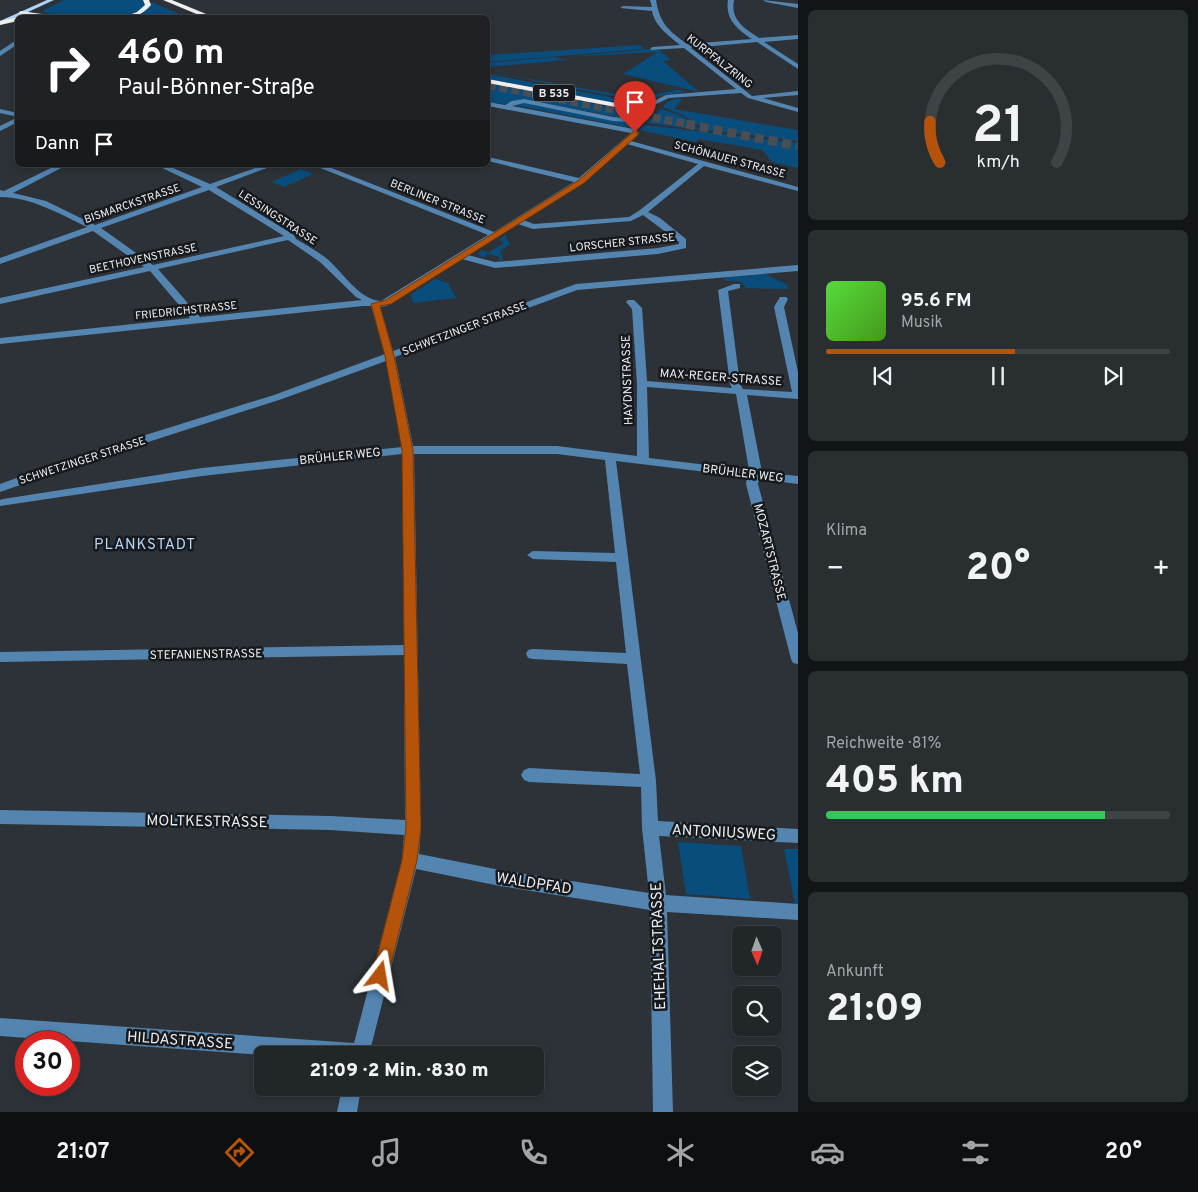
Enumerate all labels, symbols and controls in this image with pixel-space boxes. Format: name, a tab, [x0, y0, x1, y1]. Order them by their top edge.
text: 460 m	[118, 32, 224, 76]
street label: KURPFALZRING	[684, 32, 755, 92]
icon: right	[35, 35, 100, 100]
text: Paul-Bönner-Straße	[118, 75, 315, 102]
pin	[614, 81, 656, 132]
road number: B 535	[533, 85, 575, 102]
icon: arrive	[621, 88, 649, 116]
text: 21	[972, 95, 1024, 161]
icon: arrive	[90, 130, 118, 158]
text: Dann	[35, 132, 80, 156]
street label: SCHÖNAUER STRASSE	[673, 137, 787, 182]
text: km/h	[976, 151, 1020, 174]
street label: BERLINER STRASSE	[388, 176, 487, 227]
street label: BISMARCKSTRASSE	[82, 181, 182, 227]
street label: LESSINGSTRASSE	[236, 187, 319, 248]
street label: LORSCHER STRASSE	[569, 231, 675, 255]
street label: BEETHOVENSTRASSE	[88, 241, 198, 277]
text: 95.6 FM	[901, 289, 972, 313]
street label: FRIEDRICHSTRASSE	[134, 299, 238, 323]
street label: SCHWETZINGER STRASSE	[400, 299, 529, 359]
text: Musik	[901, 313, 943, 333]
street label: HAYDNSTRASSE	[618, 335, 638, 425]
icon: previous	[869, 362, 897, 390]
icon: pause	[984, 362, 1012, 390]
icon: next	[1099, 362, 1127, 390]
street label: MAX-REGER-STRASSE	[659, 366, 783, 390]
street label: SCHWETZINGER STRASSE	[17, 434, 147, 488]
street label: BRÜHLER WEG	[299, 445, 382, 469]
street label: BRÜHLER WEG	[701, 461, 784, 487]
street label: MOZARTSTRASSE	[749, 502, 789, 602]
text: Klima	[826, 521, 867, 541]
district label: PLANKSTADT	[94, 536, 196, 555]
text: 20°	[966, 545, 1030, 594]
text: −	[826, 552, 844, 588]
text: +	[1152, 552, 1170, 588]
street label: STEFANIENSTRASSE	[150, 646, 262, 664]
text: Reichweite · 81%	[826, 734, 941, 754]
text: 405 km	[826, 758, 964, 807]
street label: MOLTKESTRASSE	[146, 812, 268, 833]
street label: ANTONIUSWEG	[671, 821, 777, 846]
street label: WALDPFAD	[495, 869, 573, 900]
street label: EHEHALTSTRASSE	[648, 882, 671, 1010]
north arrow	[732, 926, 782, 976]
map controls	[732, 926, 782, 1096]
position arrow	[353, 949, 405, 1001]
text: Ankunft	[826, 962, 884, 982]
button: search	[732, 986, 782, 1036]
text: 21:09	[826, 986, 923, 1035]
street label: HILDASTRASSE	[126, 1028, 234, 1055]
speed limit sign: 30	[15, 1031, 80, 1096]
button: layers	[732, 1046, 782, 1096]
text: 21:09 · 2 Min. · 830 m	[310, 1059, 488, 1083]
icon: directions	[222, 1135, 257, 1170]
icon: music	[369, 1135, 404, 1170]
icon: phone	[516, 1135, 551, 1170]
icon: climate	[663, 1135, 698, 1170]
icon: car	[810, 1135, 845, 1170]
icon: filters	[958, 1135, 993, 1170]
text: 21:07	[56, 1139, 110, 1166]
text: 20°	[1105, 1139, 1142, 1166]

